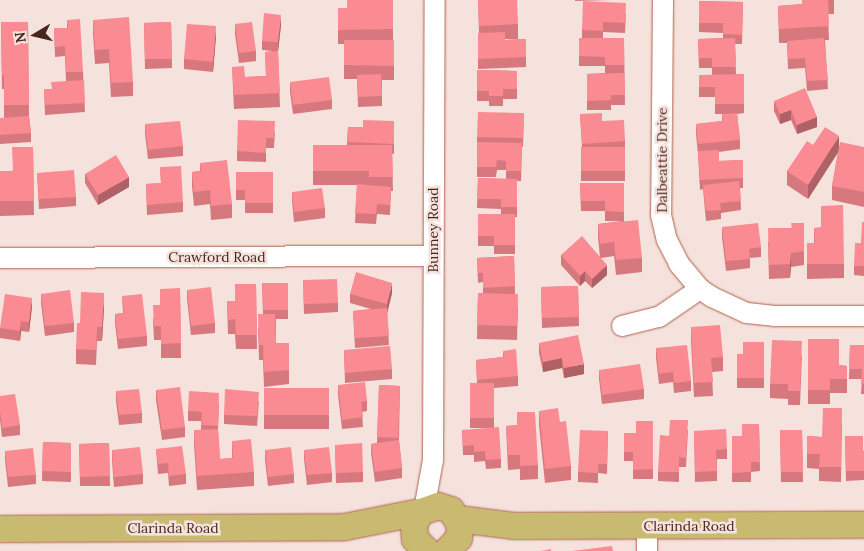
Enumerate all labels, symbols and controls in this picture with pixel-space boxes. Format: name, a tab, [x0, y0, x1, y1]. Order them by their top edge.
north arrow	[10, 10, 60, 60]
text: N	[10, 31, 30, 44]
street label: Dalbeattie Drive	[654, 107, 670, 213]
street label: Bunney Road	[425, 187, 441, 273]
street label: Crawford Road	[168, 249, 266, 265]
street label: Clarinda Road	[643, 518, 735, 534]
street label: Clarinda Road	[127, 520, 219, 536]

